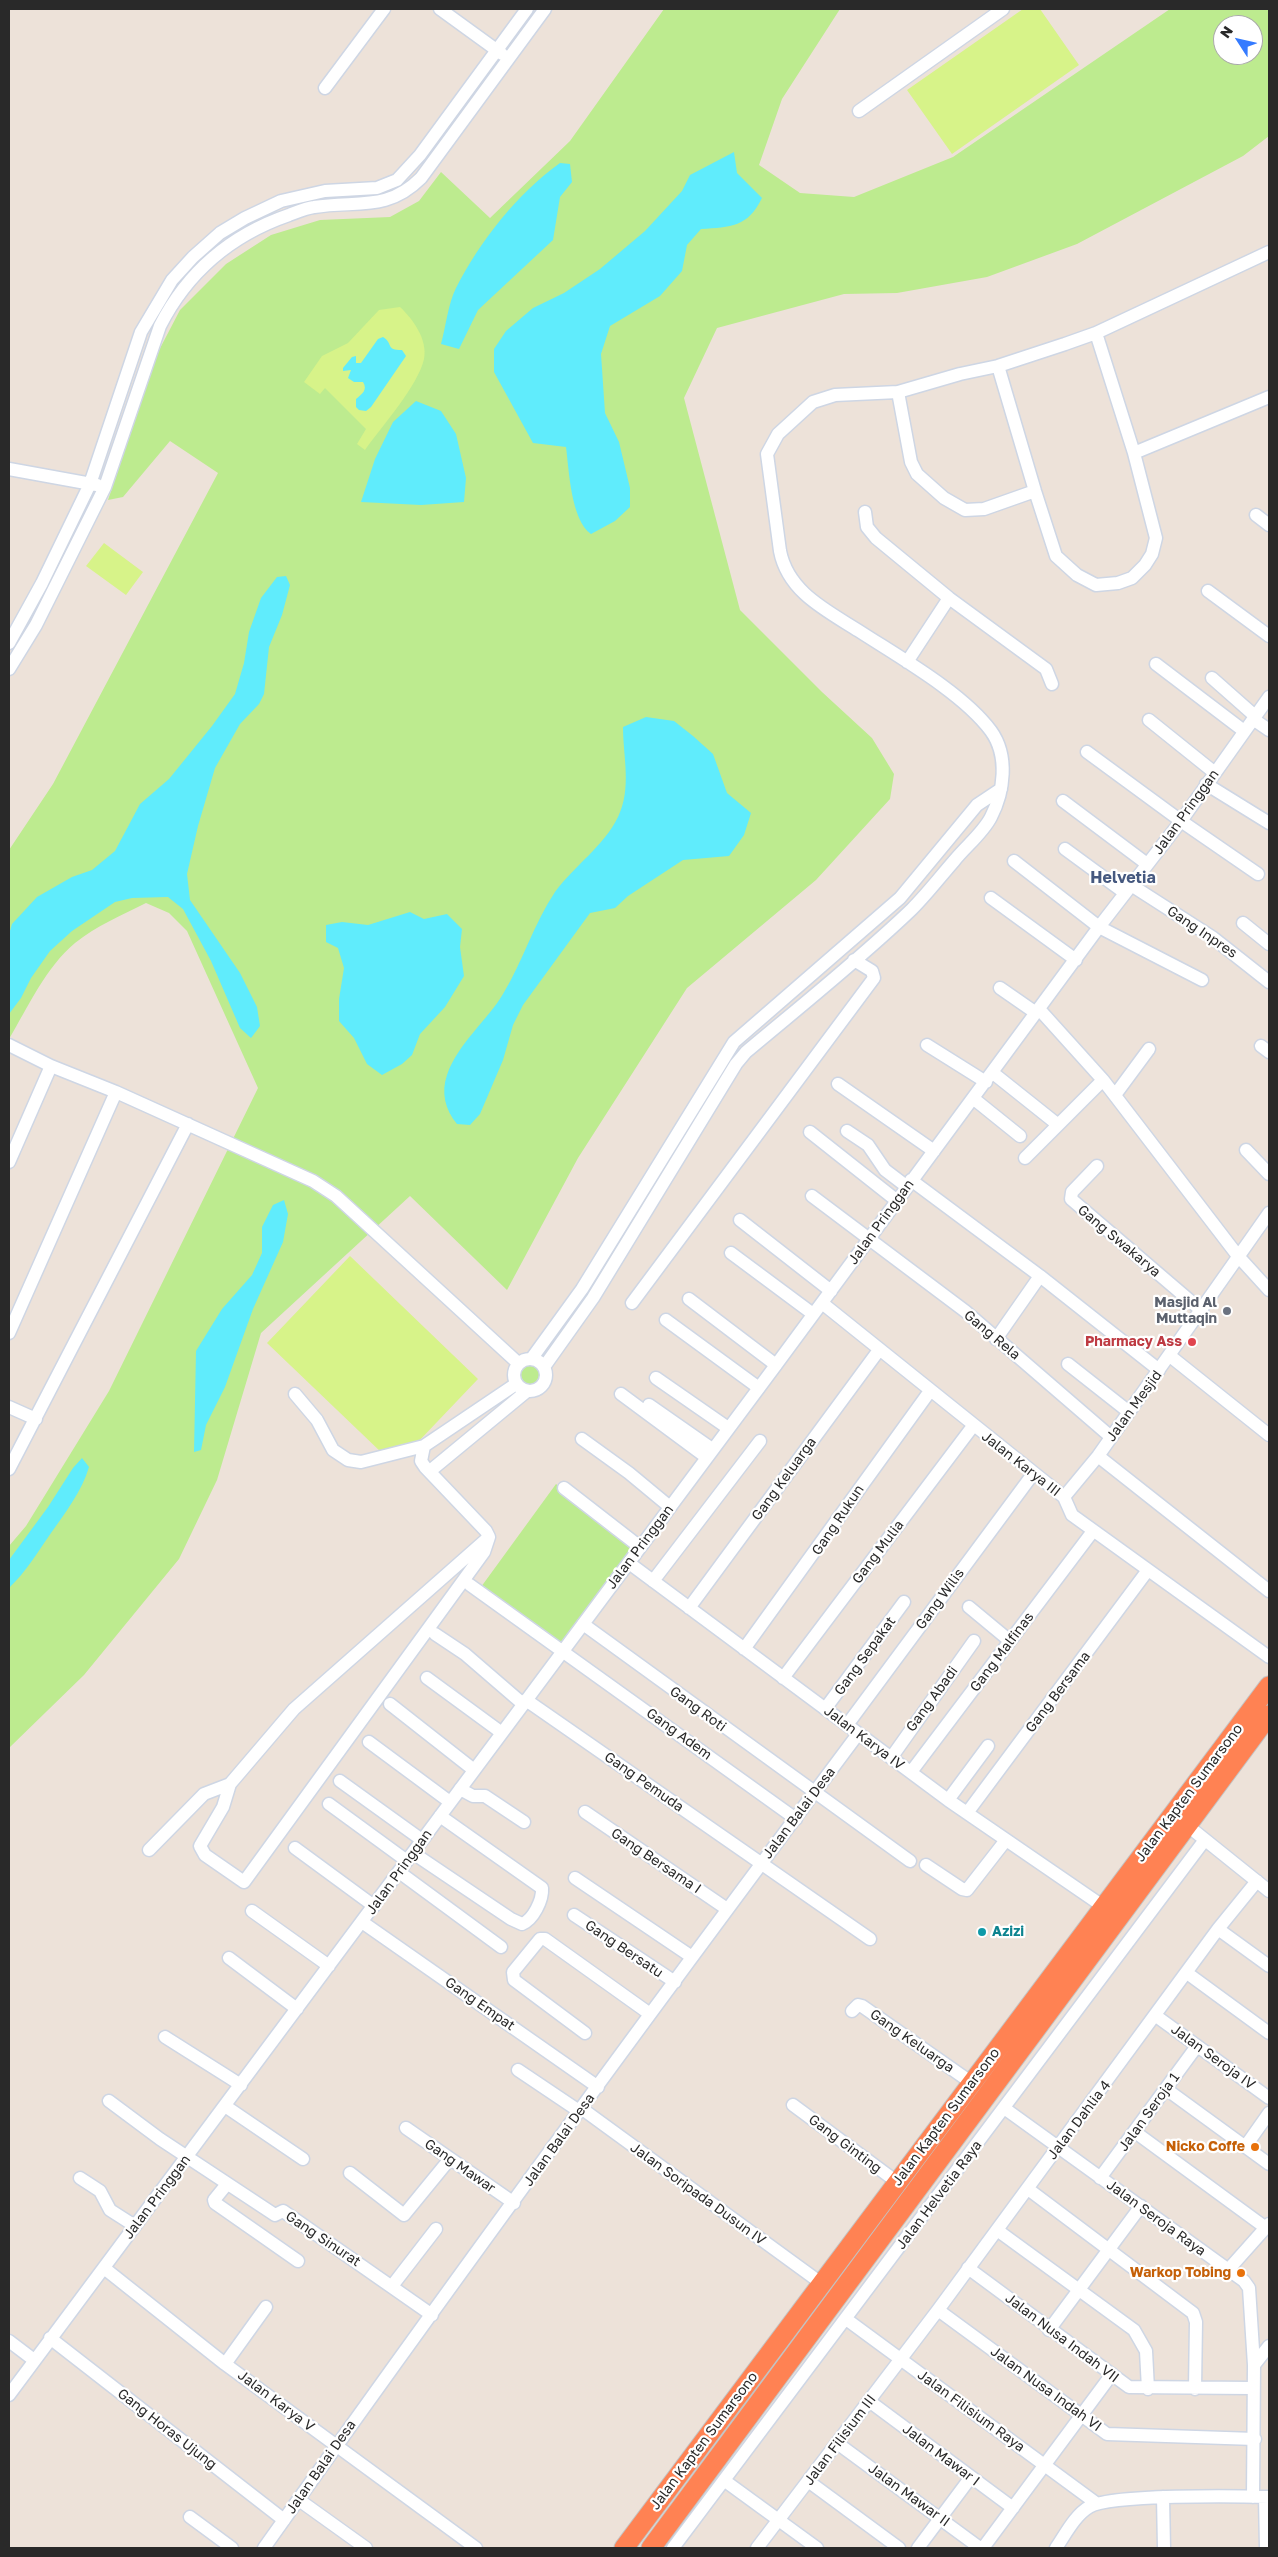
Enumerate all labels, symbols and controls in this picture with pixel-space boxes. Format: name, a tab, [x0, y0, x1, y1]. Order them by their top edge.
north arrow	[1213, 15, 1263, 65]
text: N	[1216, 22, 1236, 41]
street label: Jalan Pringgan	[1150, 766, 1222, 858]
district label: Helvetia	[1090, 868, 1156, 888]
street label: Gang Inpres	[1164, 902, 1240, 962]
street label: Jalan Pringgan	[845, 1176, 917, 1268]
street label: Gang Swakarya	[1074, 1201, 1164, 1281]
place label: Masjid Al Muttaqin	[1154, 1295, 1217, 1328]
marker: Masjid Al Muttaqin	[1221, 1305, 1233, 1317]
street label: Gang Rela	[960, 1307, 1024, 1363]
place label: Pharmacy Ass	[1085, 1334, 1182, 1350]
marker: Pharmacy Ass	[1186, 1336, 1198, 1348]
street label: Jalan Mesjid	[1103, 1367, 1165, 1445]
street label: Jalan Karya III	[978, 1428, 1064, 1500]
street label: Gang Keluarga	[748, 1434, 820, 1524]
street label: Gang Rukun	[808, 1482, 868, 1558]
street label: Jalan Pringgan	[603, 1502, 677, 1592]
street label: Gang Mulia	[849, 1517, 907, 1587]
street label: Gang Wilis	[912, 1565, 968, 1633]
street label: Gang Malfinas	[967, 1609, 1037, 1695]
street label: Gang Sepakat	[831, 1613, 899, 1699]
street label: Gang Bersama	[1022, 1648, 1094, 1736]
street label: Gang Abadi	[903, 1663, 961, 1735]
street label: Gang Roti	[667, 1683, 729, 1735]
street label: Jalan Karya IV	[821, 1702, 907, 1774]
street label: Gang Adem	[643, 1705, 715, 1763]
street label: Jalan Kapten Sumarsono	[1132, 1721, 1246, 1865]
street label: Gang Pemuda	[601, 1748, 687, 1816]
street label: Jalan Balai Desa	[759, 1764, 839, 1862]
street label: Gang Bersama I	[608, 1825, 704, 1897]
street label: Jalan Pringgan	[363, 1826, 435, 1918]
street label: Gang Bersatu	[582, 1917, 666, 1981]
place label: Azizi	[992, 1924, 1024, 1940]
marker: Azizi	[976, 1926, 988, 1938]
street label: Gang Empat	[442, 1974, 518, 2034]
street label: Gang Keluarga	[867, 2006, 957, 2076]
street label: Jalan Seroja IV	[1168, 2021, 1258, 2093]
street label: Jalan Kapten Sumarsono	[889, 2045, 1003, 2189]
street label: Jalan Seroja 1	[1115, 2069, 1183, 2155]
street label: Jalan Dahlia 4	[1044, 2077, 1114, 2163]
street label: Jalan Balai Desa	[520, 2090, 598, 2190]
street label: Gang Ginting	[805, 2111, 885, 2177]
street label: Gang Mawar	[421, 2135, 499, 2197]
street label: Jalan Helvetia Raya	[893, 2137, 985, 2253]
street label: Jalan Soripada Dusun IV	[627, 2139, 769, 2249]
place label: Nicko Coffe	[1166, 2139, 1245, 2155]
marker: Nicko Coffe	[1249, 2141, 1261, 2153]
street label: Jalan Pringgan	[120, 2152, 194, 2242]
street label: Jalan Seroja Raya	[1103, 2176, 1209, 2260]
street label: Gang Sinurat	[282, 2208, 364, 2270]
place label: Warkop Tobing	[1130, 2265, 1231, 2281]
marker: Warkop Tobing	[1235, 2267, 1247, 2279]
street label: Jalan Nusa Indah VII	[1002, 2290, 1122, 2386]
street label: Jalan Nusa Indah VI	[987, 2343, 1105, 2435]
street label: Jalan Filisium Raya	[914, 2366, 1028, 2456]
street label: Jalan Karya V	[234, 2367, 318, 2435]
street label: Jalan Kapten Sumarsono	[647, 2369, 761, 2513]
street label: Gang Horas Ujung	[114, 2385, 220, 2473]
street label: Jalan Filisium III	[800, 2391, 880, 2489]
street label: Jalan Balai Desa	[282, 2417, 360, 2517]
street label: Jalan Mawar I	[899, 2421, 983, 2489]
street label: Jalan Mawar II	[865, 2460, 953, 2530]

